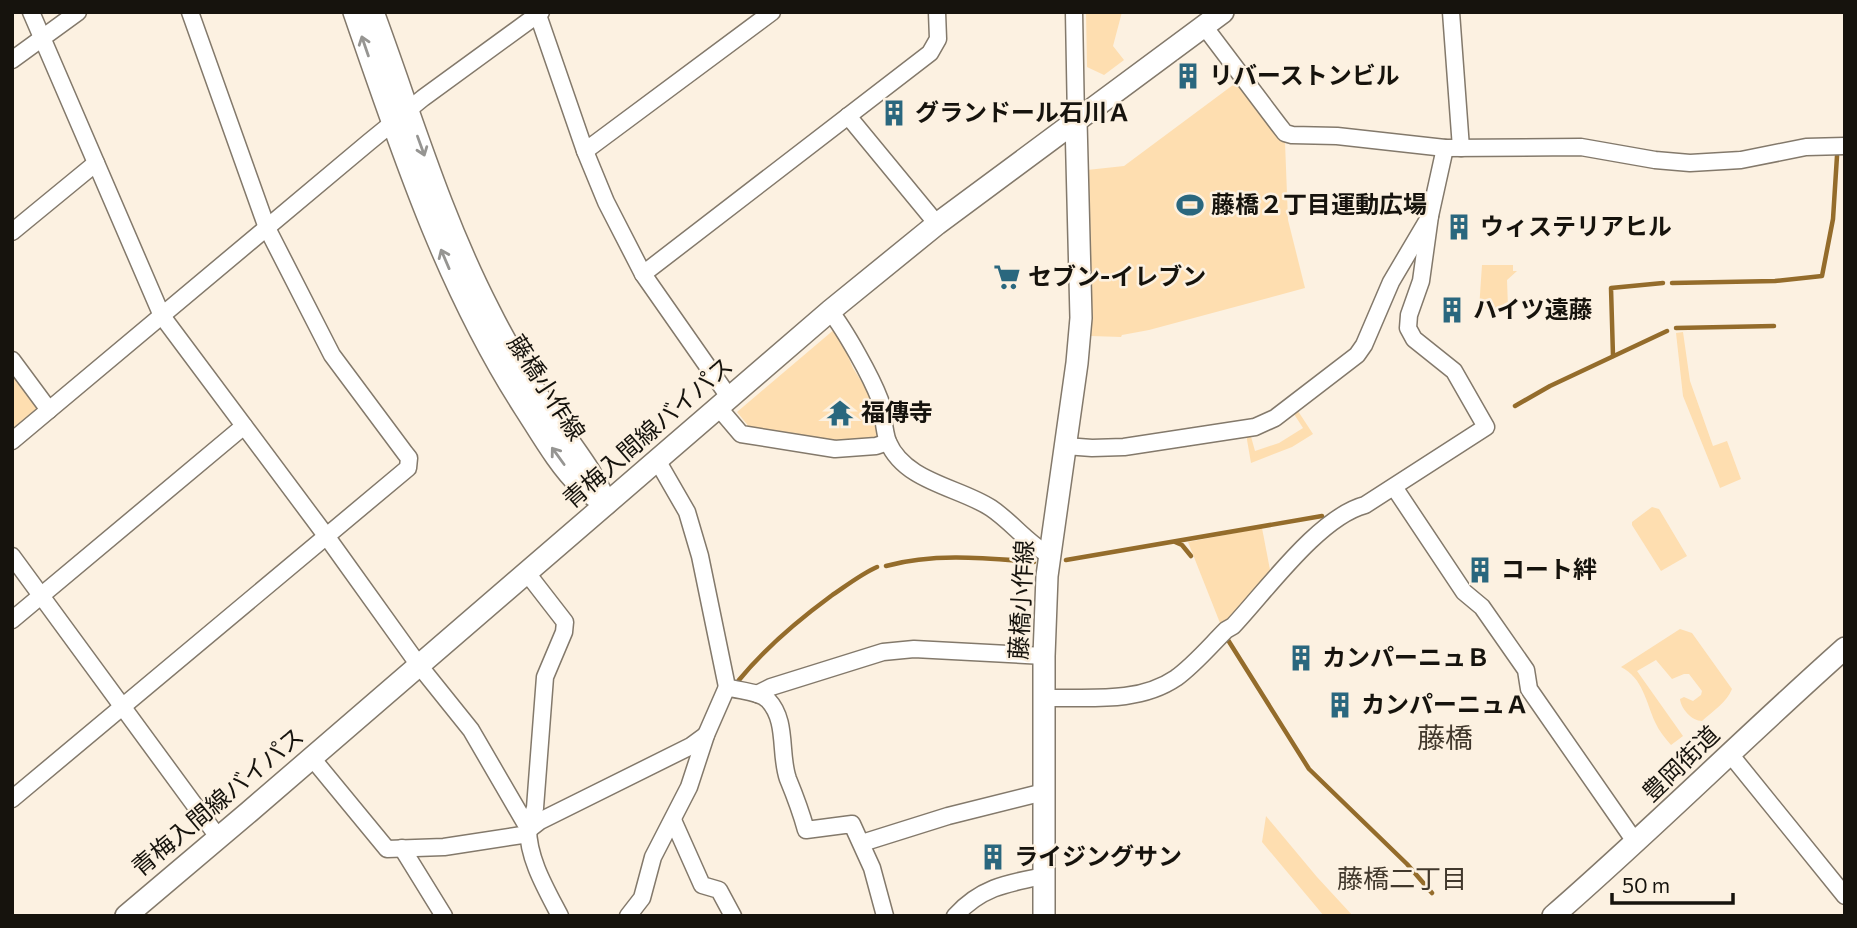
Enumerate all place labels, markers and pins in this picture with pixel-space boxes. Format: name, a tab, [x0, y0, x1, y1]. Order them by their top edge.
place label: リバーストンビル	[1209, 60, 1400, 89]
building icon: リバーストンビル	[1173, 61, 1203, 91]
place label: グランドール石川Ａ	[915, 97, 1131, 126]
building icon: グランドール石川Ａ	[879, 98, 909, 128]
place label: 藤橋２丁目運動広場	[1211, 189, 1427, 218]
sports icon: 藤橋２丁目運動広場	[1175, 190, 1205, 220]
place label: ウィステリアヒル	[1480, 211, 1672, 240]
building icon: ウィステリアヒル	[1444, 212, 1474, 242]
place label: セブン-イレブン	[1028, 261, 1206, 290]
supermarket icon: セブン-イレブン	[992, 262, 1022, 292]
place label: ハイツ遠藤	[1473, 294, 1593, 323]
building icon: ハイツ遠藤	[1437, 295, 1467, 325]
place label: 福傳寺	[861, 397, 933, 426]
temple icon: 福傳寺	[825, 398, 855, 428]
place label: コート絆	[1501, 554, 1597, 583]
building icon: コート絆	[1465, 555, 1495, 585]
place label: カンパーニュＢ	[1322, 642, 1490, 671]
building icon: カンパーニュＢ	[1286, 643, 1316, 673]
place label: カンパーニュＡ	[1361, 689, 1529, 718]
building icon: カンパーニュＡ	[1325, 690, 1355, 720]
place label: ライジングサン	[1014, 841, 1182, 870]
building icon: ライジングサン	[978, 842, 1008, 872]

